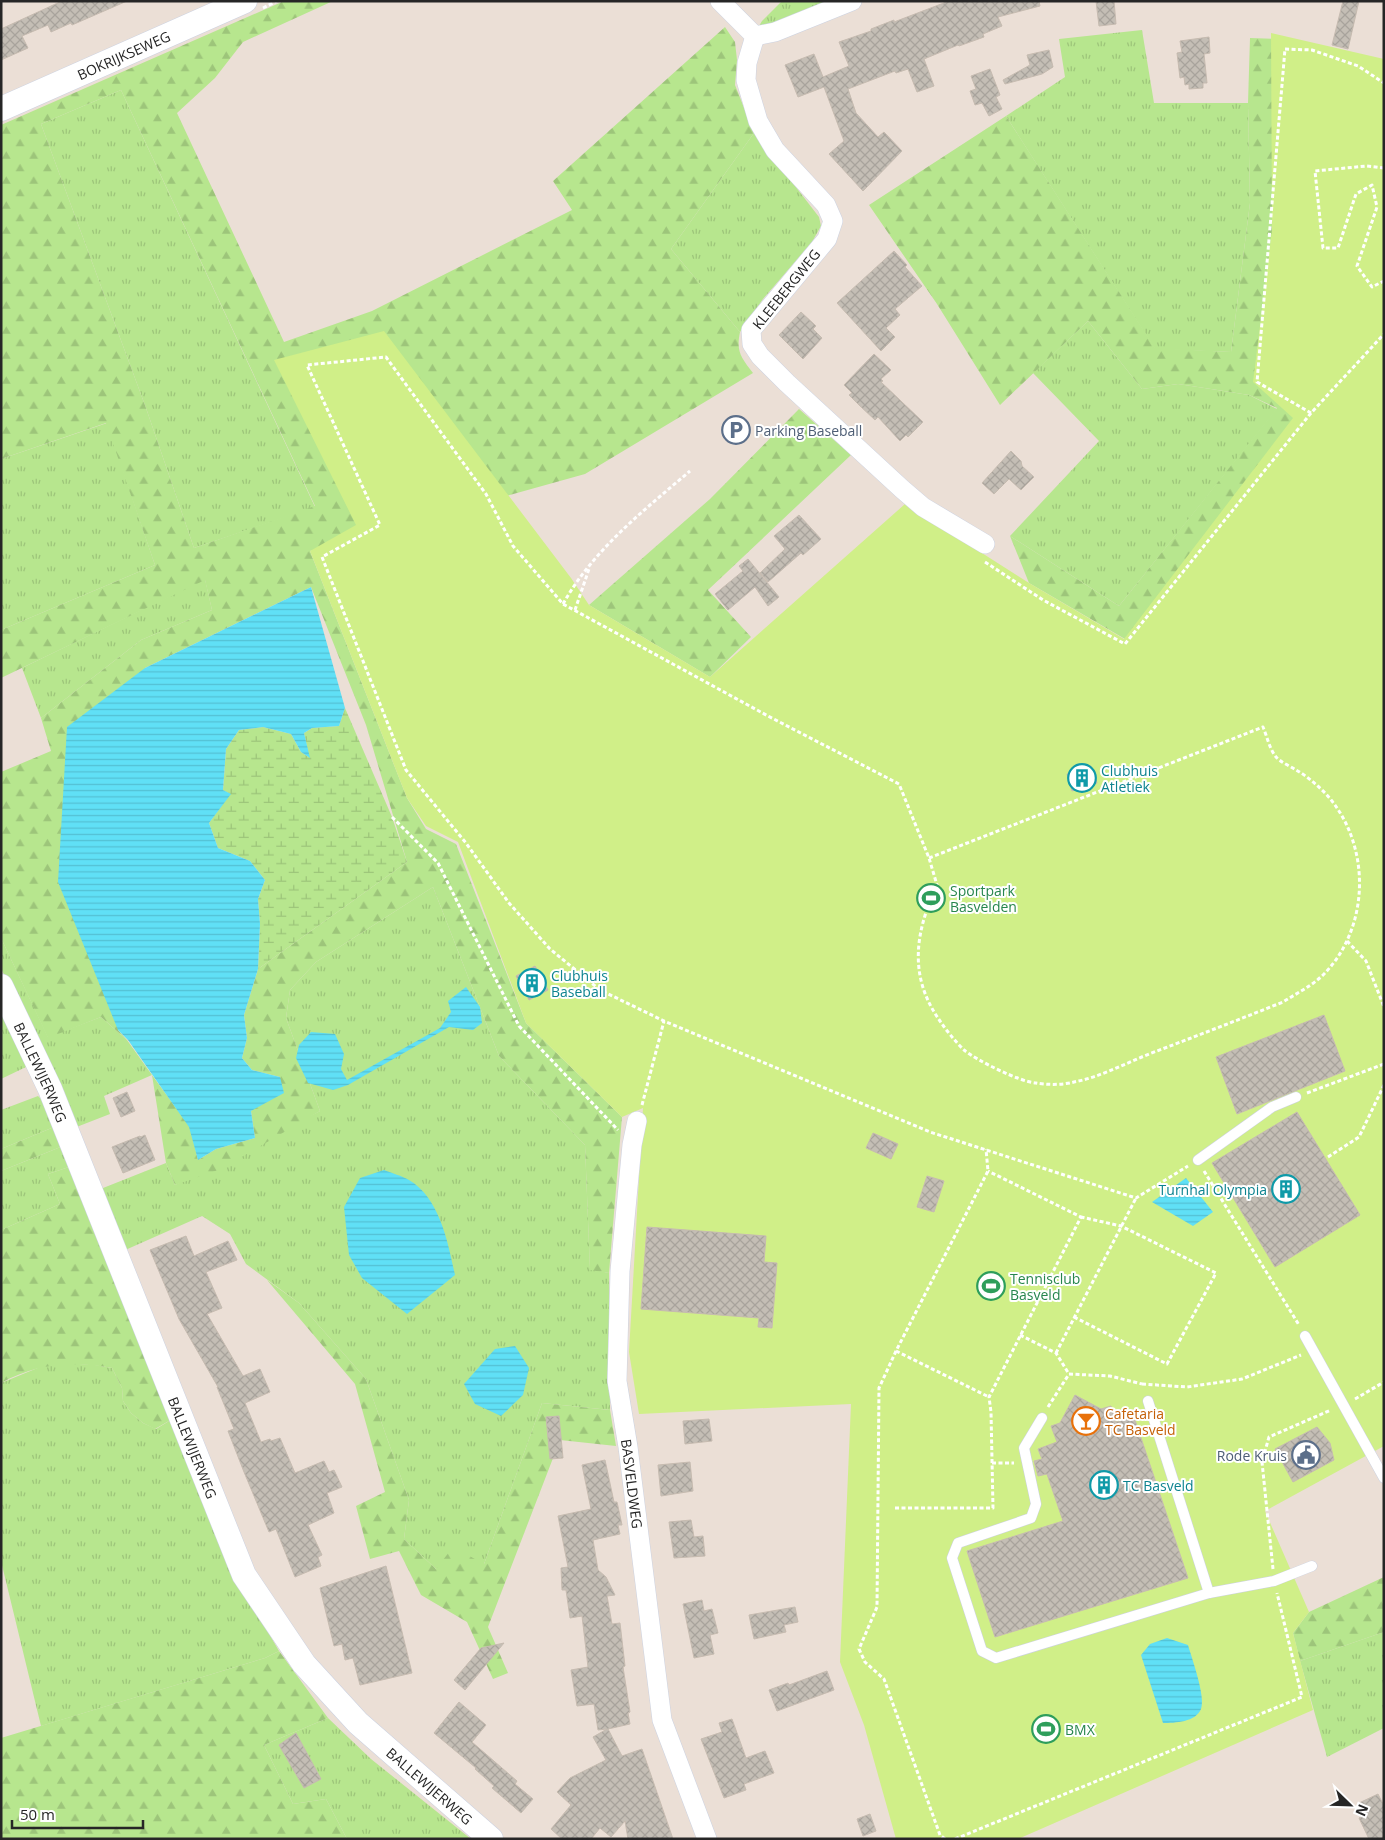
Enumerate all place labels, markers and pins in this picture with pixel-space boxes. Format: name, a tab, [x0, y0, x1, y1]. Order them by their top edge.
parking icon: Parking Baseball	[721, 415, 751, 445]
place label: Parking Baseball	[755, 421, 862, 440]
place label: Clubhuis Atletiek	[1101, 761, 1158, 796]
building icon: Clubhuis Atletiek	[1067, 763, 1097, 793]
place label: Sportpark Basvelden	[950, 881, 1017, 916]
sports icon: Sportpark Basvelden	[916, 883, 946, 913]
place label: Clubhuis Baseball	[551, 966, 608, 1001]
building icon: Clubhuis Baseball	[517, 968, 547, 998]
building icon: Turnhal Olympia	[1271, 1174, 1301, 1204]
place label: Turnhal Olympia	[1159, 1180, 1267, 1199]
place label: Tennisclub Basveld	[1010, 1269, 1080, 1304]
sports icon: Tennisclub Basveld	[976, 1271, 1006, 1301]
place label: Cafetaria TC Basveld	[1105, 1404, 1176, 1439]
bar icon: Cafetaria TC Basveld	[1071, 1406, 1101, 1436]
public building icon: Rode Kruis	[1291, 1440, 1321, 1470]
place label: Rode Kruis	[1217, 1446, 1287, 1465]
building icon: TC Basveld	[1089, 1470, 1119, 1500]
place label: TC Basveld	[1123, 1476, 1194, 1495]
sports icon: BMX	[1031, 1714, 1061, 1744]
place label: BMX	[1065, 1720, 1096, 1739]

